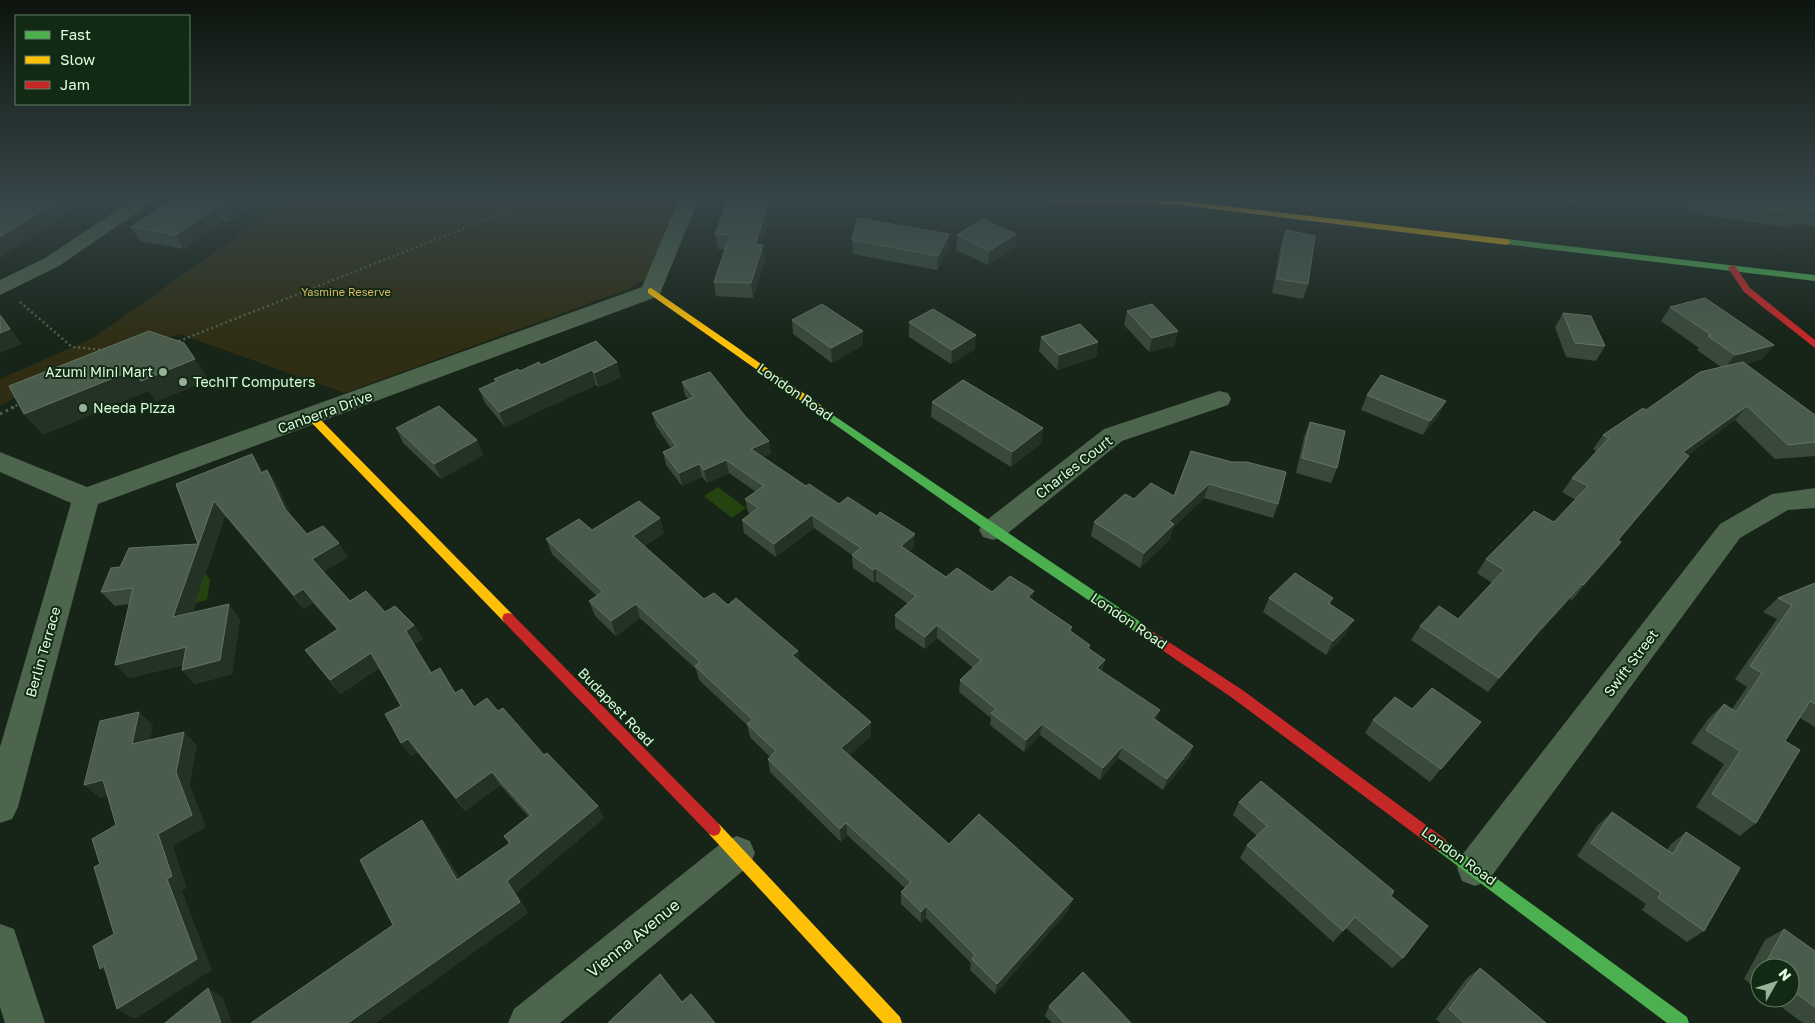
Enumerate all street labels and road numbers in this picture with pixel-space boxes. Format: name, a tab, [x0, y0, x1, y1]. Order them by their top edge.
street label: London Road	[754, 359, 836, 424]
street label: Canberra Drive	[275, 387, 375, 437]
street label: Charles Court	[1032, 431, 1115, 502]
street label: London Road	[1088, 589, 1171, 652]
street label: Berlin Terrace	[21, 605, 64, 699]
street label: Swift Street	[1600, 626, 1661, 700]
street label: Budapest Road	[575, 664, 658, 749]
street label: London Road	[1419, 823, 1500, 888]
street label: Vienna Avenue	[583, 895, 683, 981]

